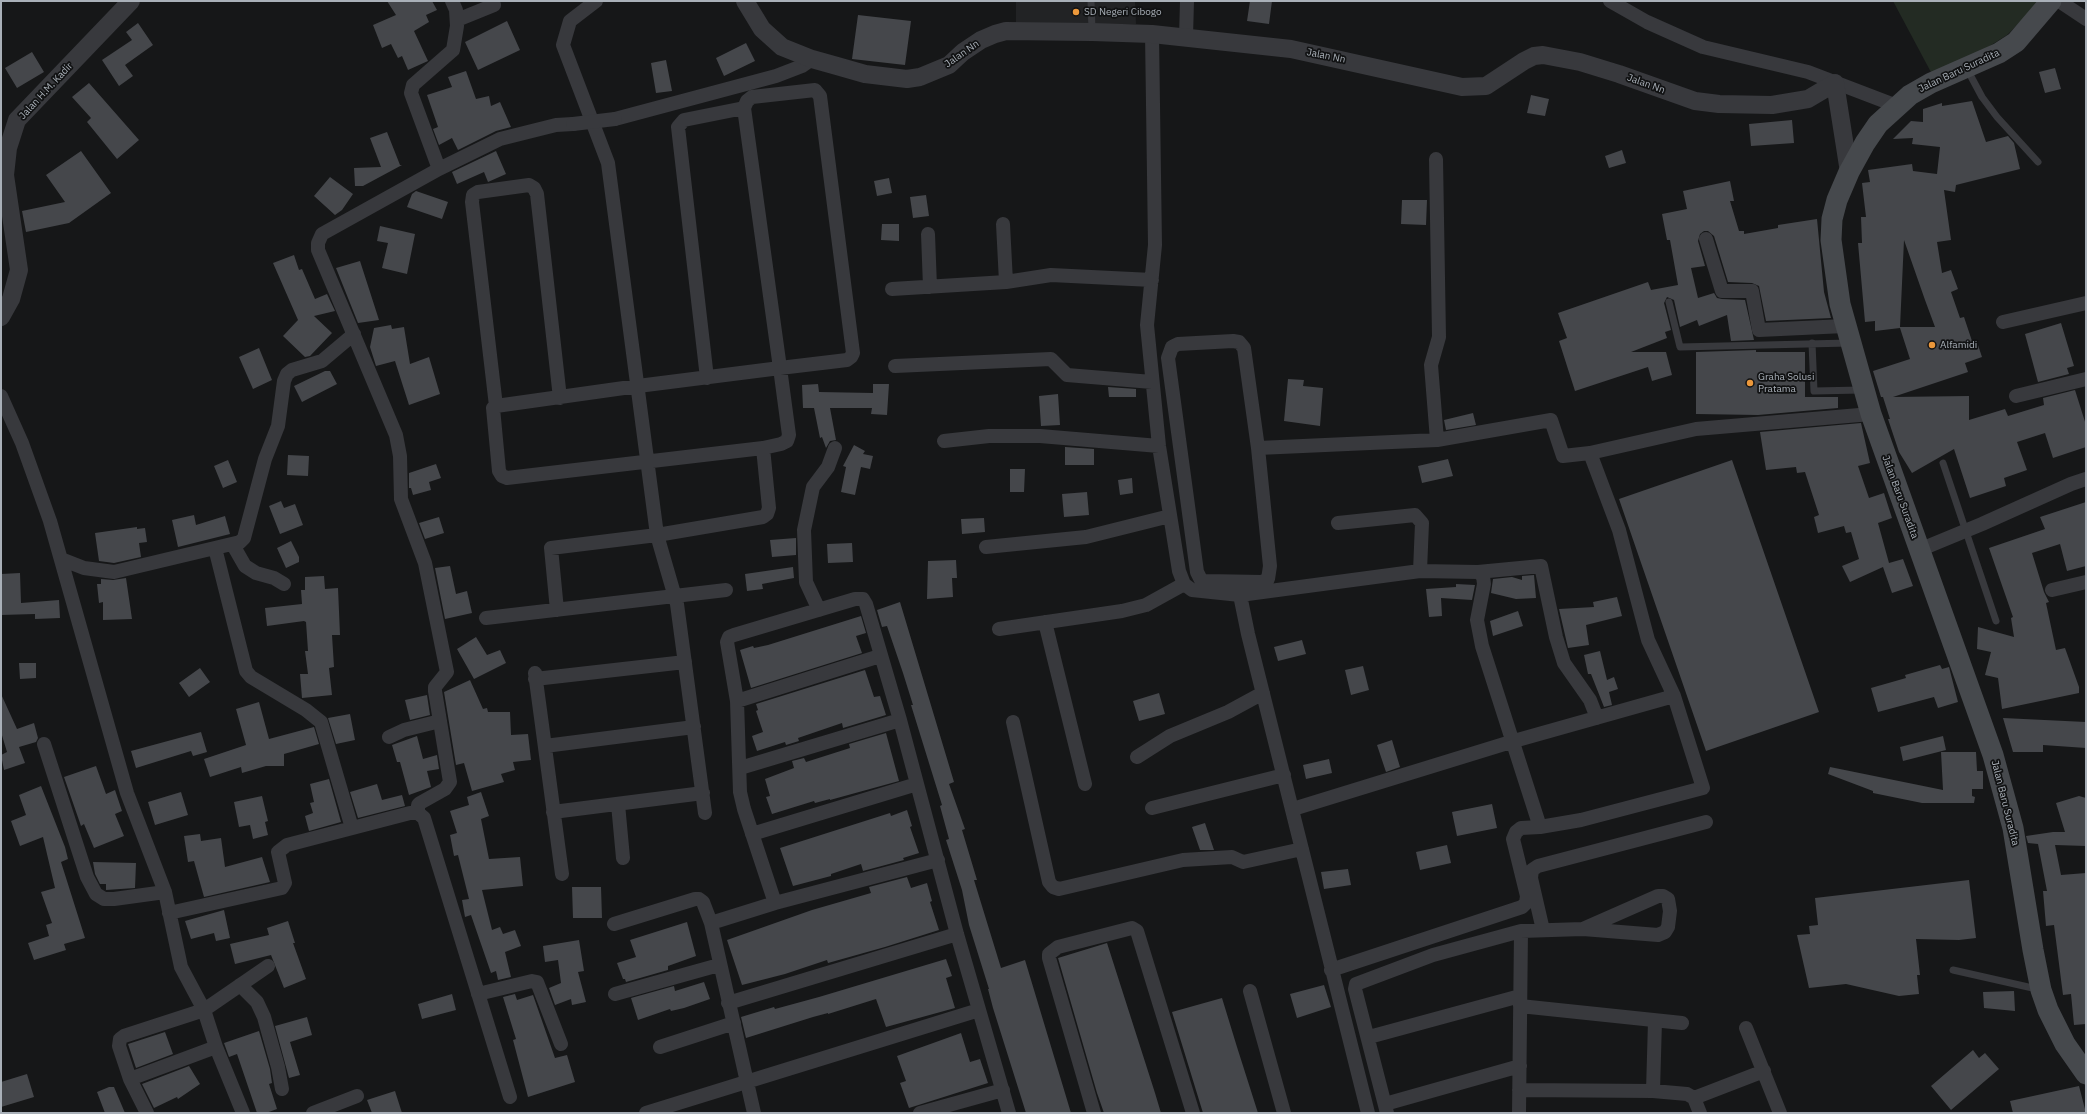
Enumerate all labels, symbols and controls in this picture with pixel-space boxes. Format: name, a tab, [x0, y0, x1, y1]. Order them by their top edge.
place label: SD Negeri Cibogo	[1084, 6, 1162, 18]
marker: SD Negeri Cibogo	[1071, 7, 1081, 17]
street label: Jalan Nn	[942, 38, 982, 70]
street label: Jalan Nn	[1306, 46, 1346, 66]
street label: Jalan Baru Suradita	[1917, 47, 2001, 95]
street label: Jalan H.M. Kadir	[17, 60, 75, 122]
street label: Jalan Nn	[1625, 72, 1667, 96]
place label: Alfamidi	[1940, 339, 1977, 351]
marker: Alfamidi	[1927, 340, 1937, 350]
place label: Graha Solusi Pratama	[1758, 371, 1814, 394]
marker: Graha Solusi Pratama	[1745, 378, 1755, 388]
street label: Jalan Baru Suradita	[1879, 454, 1921, 540]
street label: Jalan Baru Suradita	[1989, 759, 2021, 847]

